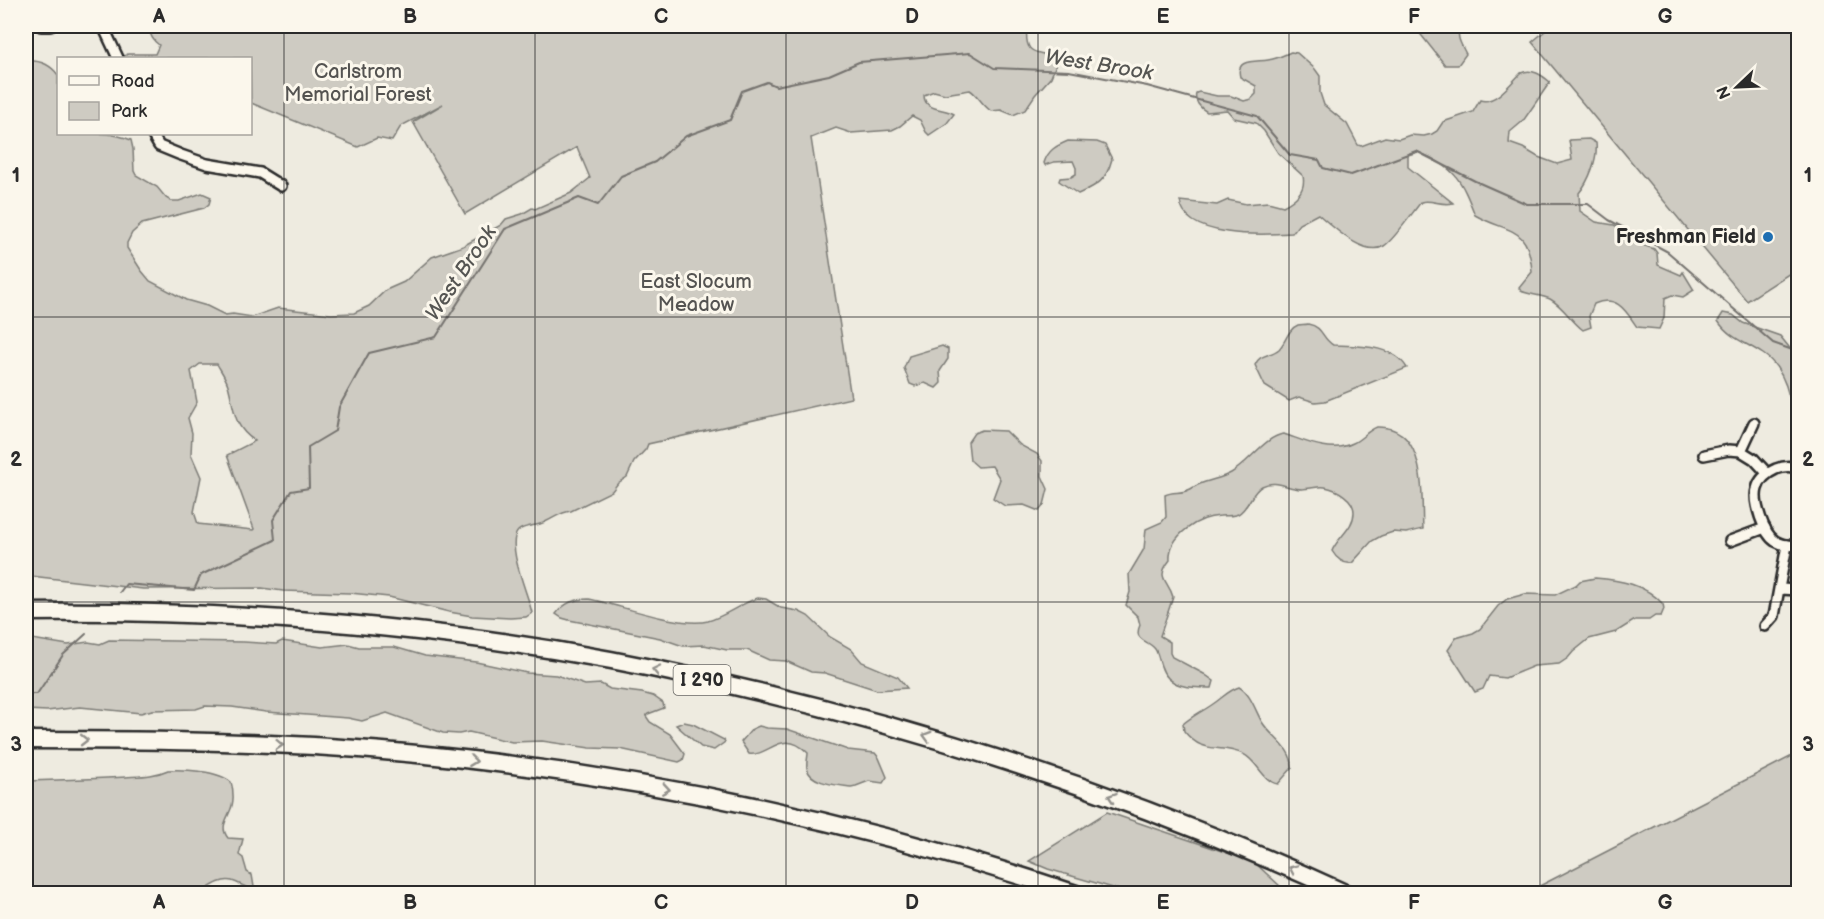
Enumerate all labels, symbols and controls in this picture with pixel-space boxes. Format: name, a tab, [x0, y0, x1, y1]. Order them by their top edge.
text: A	[152, 5, 166, 29]
text: B	[403, 5, 417, 29]
text: C	[654, 5, 668, 29]
text: D	[905, 5, 919, 29]
text: E	[1157, 5, 1170, 29]
text: F	[1408, 5, 1420, 29]
text: G	[1658, 5, 1673, 29]
water label: West Brook	[1043, 44, 1156, 86]
legend	[57, 57, 252, 135]
north arrow	[1707, 57, 1767, 117]
park label: Carlstrom Memorial Forest	[284, 60, 432, 107]
text: Road	[111, 71, 155, 92]
text: N	[1713, 83, 1736, 102]
text: Park	[111, 101, 147, 122]
text: 1	[12, 164, 20, 188]
text: 1	[1804, 164, 1812, 188]
water label: West Brook	[420, 220, 502, 325]
place label: Freshman Field	[1616, 225, 1756, 249]
marker: Freshman Field	[1761, 230, 1775, 244]
park label: East Slocum Meadow	[640, 270, 752, 317]
text: 2	[10, 448, 22, 472]
text: 2	[1802, 448, 1814, 472]
one-way arrow	[651, 664, 661, 677]
road number: I 290	[674, 665, 730, 695]
one-way arrow	[922, 731, 933, 743]
text: 3	[10, 733, 22, 757]
text: 3	[1802, 733, 1814, 757]
one-way arrow	[79, 734, 88, 746]
one-way arrow	[274, 738, 283, 751]
one-way arrow	[469, 754, 478, 766]
one-way arrow	[661, 783, 671, 795]
one-way arrow	[1107, 792, 1118, 804]
one-way arrow	[1289, 865, 1300, 877]
text: A	[152, 891, 166, 915]
text: B	[403, 891, 417, 915]
text: C	[654, 891, 668, 915]
text: D	[905, 891, 919, 915]
text: E	[1157, 891, 1170, 915]
text: F	[1408, 891, 1420, 915]
text: G	[1658, 891, 1673, 915]

